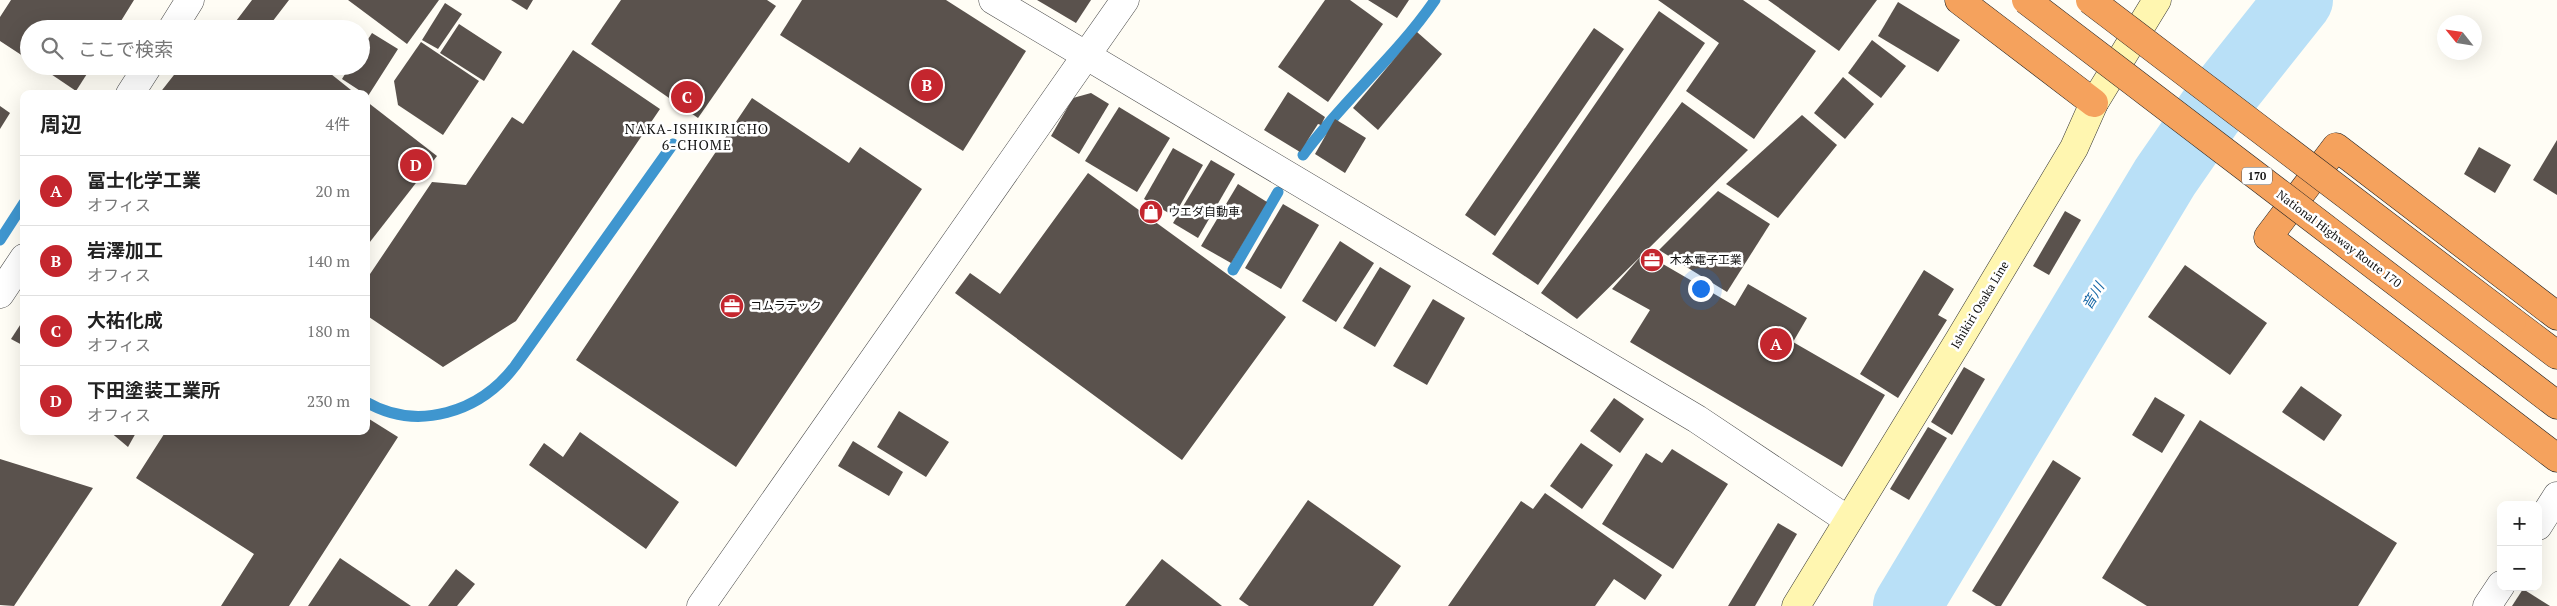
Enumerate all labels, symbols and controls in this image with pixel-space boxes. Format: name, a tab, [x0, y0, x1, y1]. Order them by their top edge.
north arrow	[2437, 15, 2482, 60]
search box	[20, 20, 370, 75]
icon: search	[38, 34, 66, 62]
text: ここで検索	[78, 36, 173, 61]
pin: B	[911, 66, 943, 104]
pin: C	[671, 78, 703, 116]
text: 周辺	[40, 110, 82, 138]
text: 4件	[325, 113, 350, 135]
district label: NAKA-ISHIKIRICHO 6-CHOME	[625, 119, 769, 154]
pin: D	[400, 146, 432, 184]
text: 冨士化学工業	[87, 167, 201, 192]
road number: 170	[2242, 168, 2272, 185]
text: A	[50, 180, 62, 202]
text: 20 m	[315, 180, 350, 202]
street label: National Highway Route 170	[2274, 187, 2405, 290]
text: オフィス	[87, 194, 151, 216]
shop icon: ウエダ自動車	[1138, 199, 1164, 225]
place label: ウエダ自動車	[1168, 204, 1240, 219]
text: 岩澤加工	[87, 237, 163, 262]
office icon: 木本電子工業	[1639, 247, 1665, 273]
text: B	[51, 250, 61, 272]
text: 140 m	[307, 250, 350, 272]
place label: 木本電子工業	[1670, 252, 1742, 267]
street label: Ishikiri Osaka Line	[1947, 258, 2012, 351]
text: オフィス	[87, 264, 151, 286]
your location	[1688, 276, 1714, 302]
water label: 音川	[2077, 277, 2109, 313]
office icon: コムラテック	[719, 293, 745, 319]
place label: コムラテック	[750, 298, 821, 313]
text: 大祐化成	[87, 307, 163, 332]
text: C	[51, 320, 61, 342]
text: 180 m	[307, 320, 350, 342]
pin: A	[1760, 325, 1792, 363]
text: オフィス	[87, 334, 151, 356]
text: 下田塗装工業所	[87, 377, 220, 402]
text: D	[50, 390, 62, 412]
text: 230 m	[307, 390, 350, 412]
text: オフィス	[87, 404, 151, 426]
map controls	[2497, 501, 2542, 591]
button: +	[2497, 501, 2542, 546]
button: −	[2497, 546, 2542, 591]

